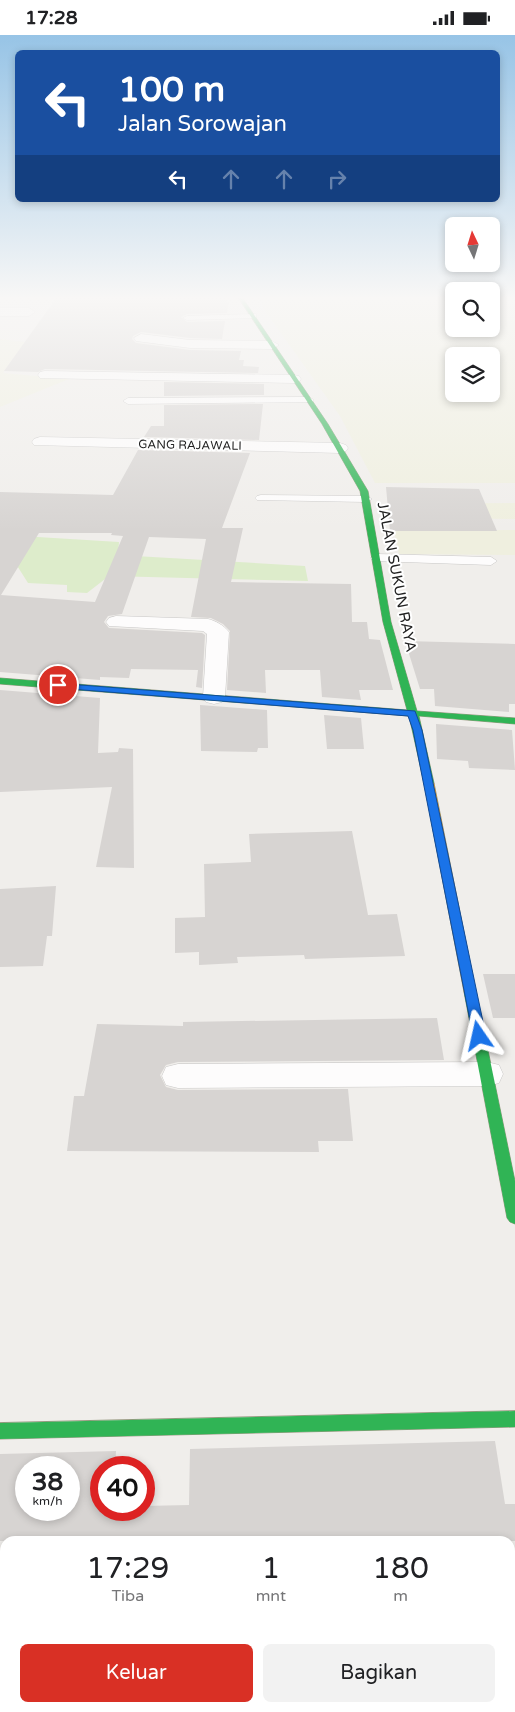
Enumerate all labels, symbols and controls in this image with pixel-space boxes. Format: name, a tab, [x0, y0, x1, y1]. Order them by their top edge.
text: 17:28	[25, 7, 78, 29]
text: 100 m	[118, 69, 225, 111]
icon: left	[35, 70, 100, 135]
text: Jalan Sorowajan	[118, 111, 287, 137]
icon: left	[164, 165, 192, 193]
icon: ahead	[217, 165, 245, 193]
icon: ahead	[270, 165, 298, 193]
icon: right	[323, 165, 351, 193]
north arrow	[445, 217, 500, 273]
map controls	[445, 217, 500, 402]
button: search	[445, 282, 500, 337]
button: layers	[445, 347, 500, 402]
street label: GANG RAJAWALI	[138, 437, 242, 453]
street label: JALAN SUKUN RAYA	[374, 500, 420, 654]
pin	[37, 664, 79, 706]
icon: arrive	[44, 671, 72, 699]
position arrow	[452, 1009, 504, 1061]
speed limit sign: 40	[90, 1456, 155, 1521]
text: 38	[32, 1467, 63, 1497]
text: km/h	[32, 1494, 63, 1508]
text: 17:29	[86, 1550, 169, 1587]
text: 1	[261, 1550, 280, 1587]
text: 180	[372, 1550, 429, 1587]
text: Tiba	[111, 1586, 144, 1606]
text: mnt	[256, 1586, 286, 1606]
text: m	[393, 1586, 408, 1606]
button: Keluar	[20, 1644, 253, 1702]
button: Bagikan	[263, 1644, 495, 1702]

